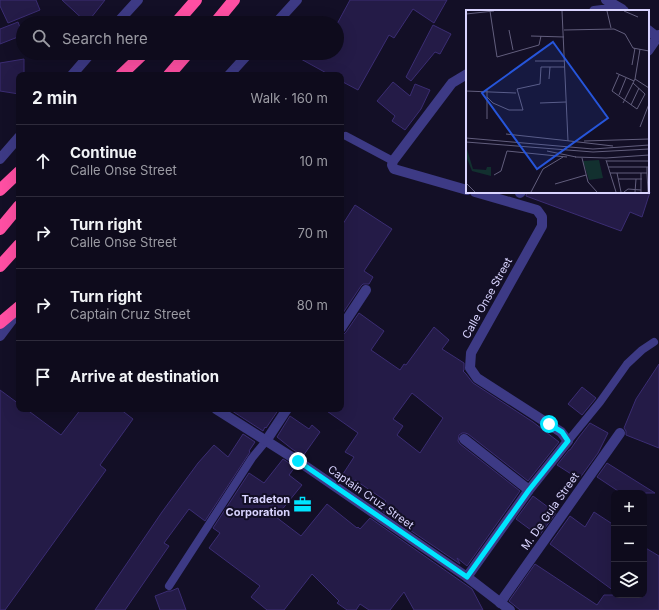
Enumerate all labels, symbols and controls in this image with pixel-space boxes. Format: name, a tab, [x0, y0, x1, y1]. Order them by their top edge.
inset map	[466, 10, 649, 193]
search box	[16, 16, 344, 60]
icon: search	[30, 27, 52, 49]
text: Search here	[62, 29, 148, 48]
text: 2 min	[32, 88, 77, 108]
text: Walk · 160 m	[251, 90, 328, 106]
text: Continue	[70, 143, 137, 162]
icon: ahead	[32, 150, 54, 172]
text: 10 m	[299, 153, 328, 169]
text: Calle Onse Street	[70, 162, 177, 178]
text: Turn right	[70, 215, 142, 234]
icon: right	[32, 222, 54, 244]
text: 70 m	[298, 225, 328, 241]
text: Calle Onse Street	[70, 234, 177, 250]
street label: Calle Onse Street	[459, 255, 515, 341]
text: Turn right	[70, 287, 142, 306]
icon: right	[32, 294, 54, 316]
text: 80 m	[297, 297, 328, 313]
text: Captain Cruz Street	[70, 306, 190, 322]
icon: arrive	[32, 366, 54, 388]
text: Arrive at destination	[70, 367, 219, 386]
route start	[540, 415, 558, 433]
route end	[289, 452, 307, 470]
street label: Captain Cruz Street	[325, 462, 417, 532]
street label: M. De Gula Street	[518, 469, 582, 552]
map controls	[611, 490, 647, 598]
button: +	[611, 490, 647, 526]
place label: Tradeton Corporation	[226, 492, 290, 519]
office icon: Tradeton Corporation	[293, 495, 313, 515]
button: −	[611, 526, 647, 562]
button: layers	[611, 562, 647, 598]

